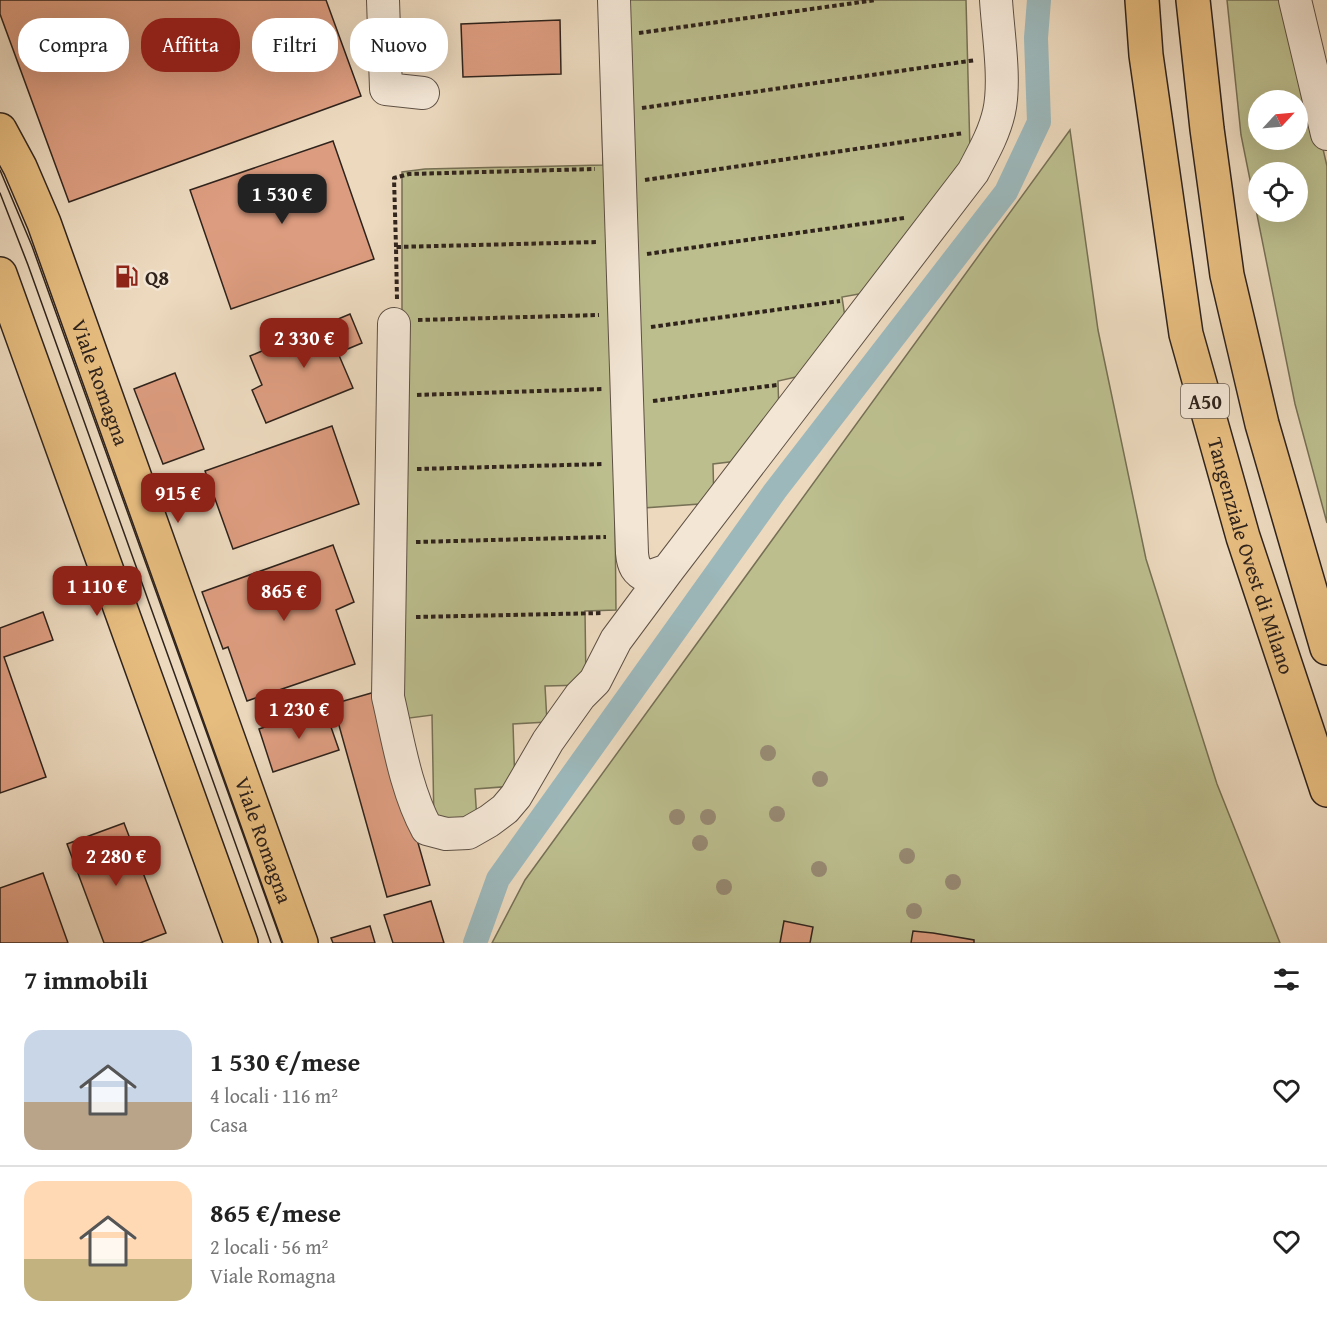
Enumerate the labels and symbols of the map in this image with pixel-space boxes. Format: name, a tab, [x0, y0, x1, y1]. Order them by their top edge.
north arrow	[1248, 90, 1308, 150]
pin: 1 530 €	[227, 174, 337, 225]
place label: Q8	[145, 262, 169, 293]
fuel station icon: Q8	[114, 264, 140, 290]
street label: Viale Romagna	[64, 315, 138, 450]
pin: 2 330 €	[249, 318, 359, 369]
road number: A50	[1181, 384, 1229, 418]
street label: Tangenziale Ovest di Milano	[1200, 434, 1303, 678]
pin: 915 €	[136, 473, 220, 524]
pin: 1 110 €	[42, 566, 152, 617]
pin: 865 €	[242, 571, 326, 622]
pin: 1 230 €	[244, 689, 354, 740]
street label: Viale Romagna	[227, 772, 301, 907]
pin: 2 280 €	[61, 836, 171, 887]

